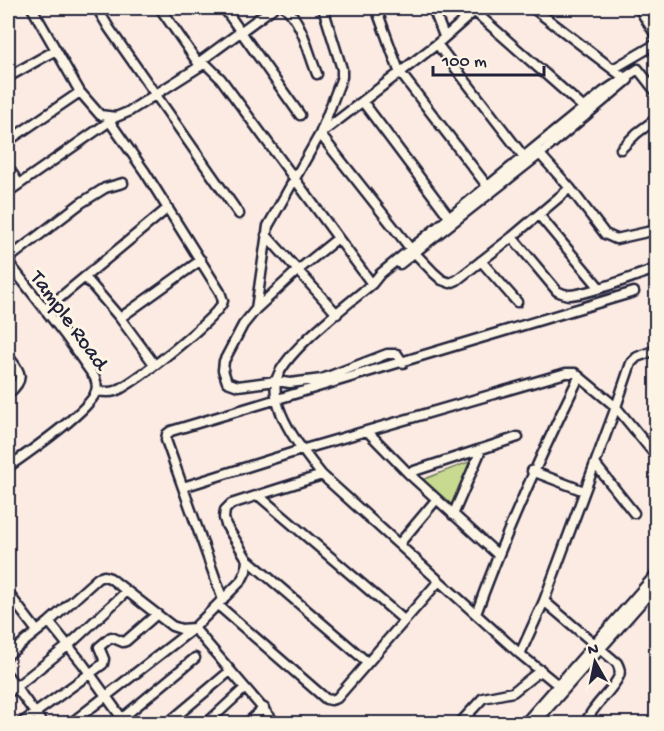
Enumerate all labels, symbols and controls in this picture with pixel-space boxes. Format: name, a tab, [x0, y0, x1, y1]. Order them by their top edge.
scale bar	[433, 39, 544, 77]
text: 100 m	[441, 52, 487, 73]
street label: Tample Road	[22, 265, 114, 378]
north arrow	[565, 632, 625, 692]
text: N	[587, 640, 600, 661]

